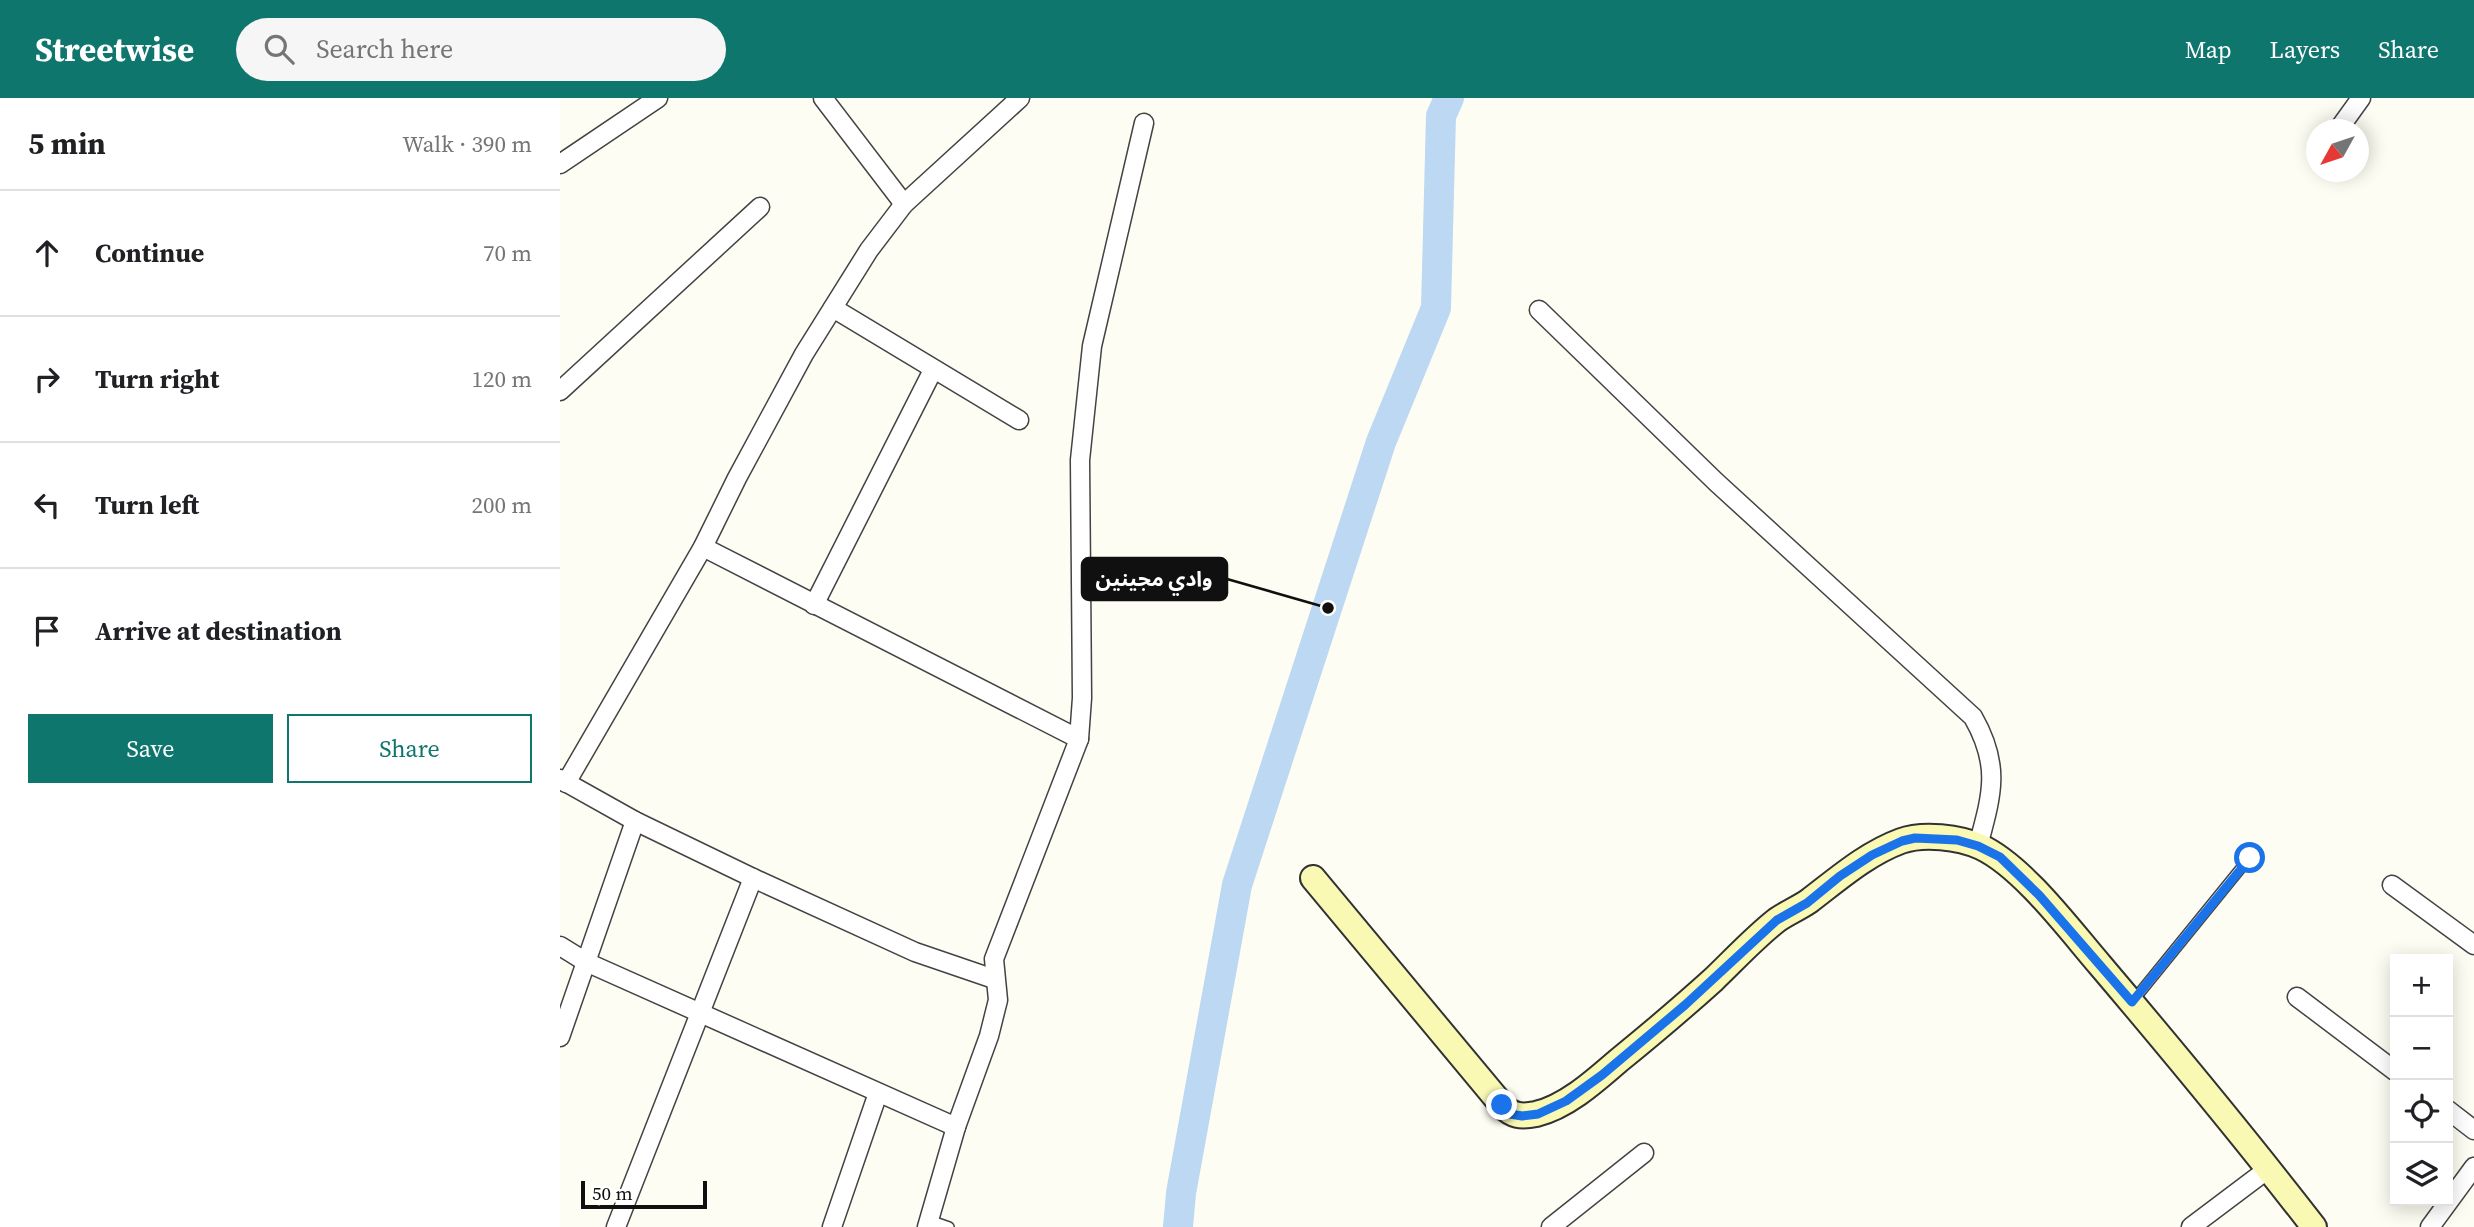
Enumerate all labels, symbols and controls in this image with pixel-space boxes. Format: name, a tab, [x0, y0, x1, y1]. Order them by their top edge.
search box	[236, 18, 726, 81]
text: Streetwise	[35, 27, 194, 72]
icon: search	[260, 30, 298, 68]
text: Search here	[316, 31, 453, 67]
text: Map	[2185, 33, 2232, 66]
text: Layers	[2270, 33, 2340, 66]
text: Share	[2378, 33, 2439, 66]
north arrow	[2306, 119, 2369, 182]
text: 5 min	[28, 123, 106, 164]
text: Walk · 390 m	[402, 128, 532, 160]
icon: ahead	[28, 234, 66, 272]
text: Continue	[95, 235, 204, 271]
text: 70 m	[483, 237, 532, 269]
icon: right	[28, 360, 66, 398]
text: Turn right	[95, 361, 219, 397]
text: 120 m	[471, 363, 532, 395]
icon: left	[28, 486, 66, 524]
text: Turn left	[95, 487, 199, 523]
text: 200 m	[471, 489, 532, 521]
callout: وادي مجينين	[1082, 558, 1227, 600]
text: وادي مجينين	[1096, 564, 1212, 596]
icon: arrive	[28, 612, 66, 650]
text: Arrive at destination	[95, 613, 342, 649]
button: Save	[28, 714, 273, 783]
button: Share	[287, 714, 532, 783]
route start	[2234, 842, 2265, 873]
map controls	[2390, 954, 2453, 1206]
button: +	[2390, 954, 2453, 1017]
button: −	[2390, 1017, 2453, 1080]
button: locate	[2390, 1080, 2453, 1143]
route end	[1486, 1089, 1517, 1120]
button: layers	[2390, 1143, 2453, 1206]
scale bar	[581, 1178, 707, 1210]
text: 50 m	[592, 1180, 633, 1206]

